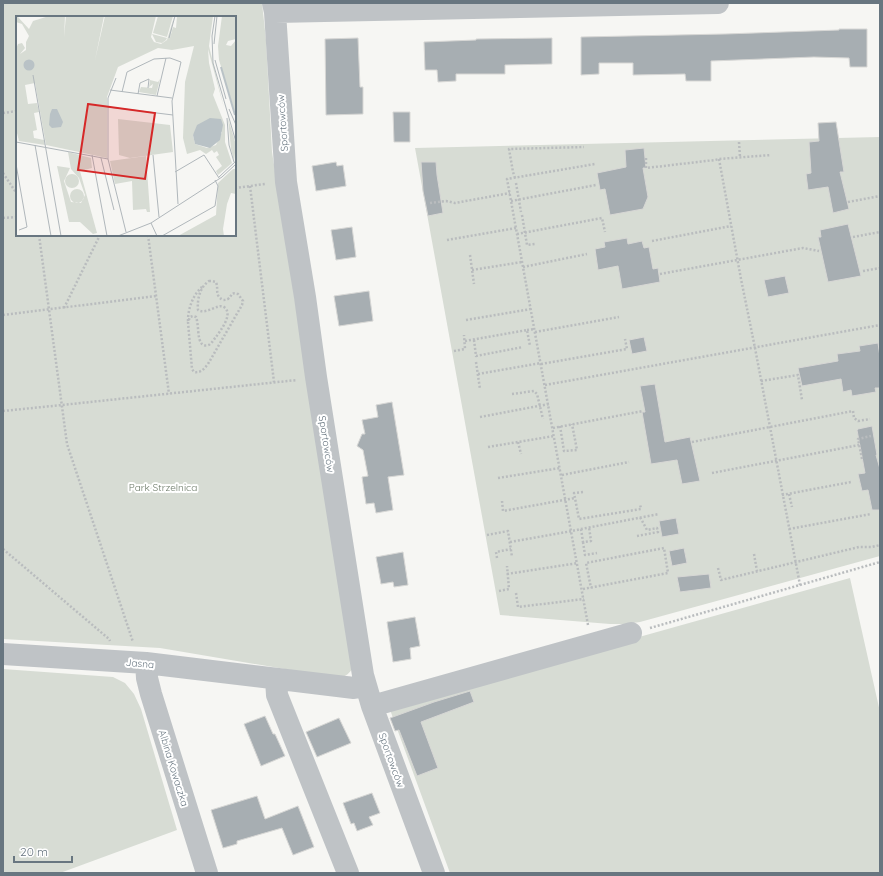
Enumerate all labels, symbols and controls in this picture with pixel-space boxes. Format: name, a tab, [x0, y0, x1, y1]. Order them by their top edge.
inset map	[16, 16, 236, 236]
street label: Sportowców	[274, 94, 291, 152]
street label: Sportowców	[316, 415, 337, 474]
park label: Park Strzelnica	[129, 481, 197, 494]
street label: Jasna	[125, 656, 155, 671]
street label: Albina Kowaczka	[156, 728, 191, 808]
street label: Sportowców	[376, 731, 408, 790]
scale bar	[14, 838, 72, 864]
text: 20 m	[20, 844, 48, 859]

